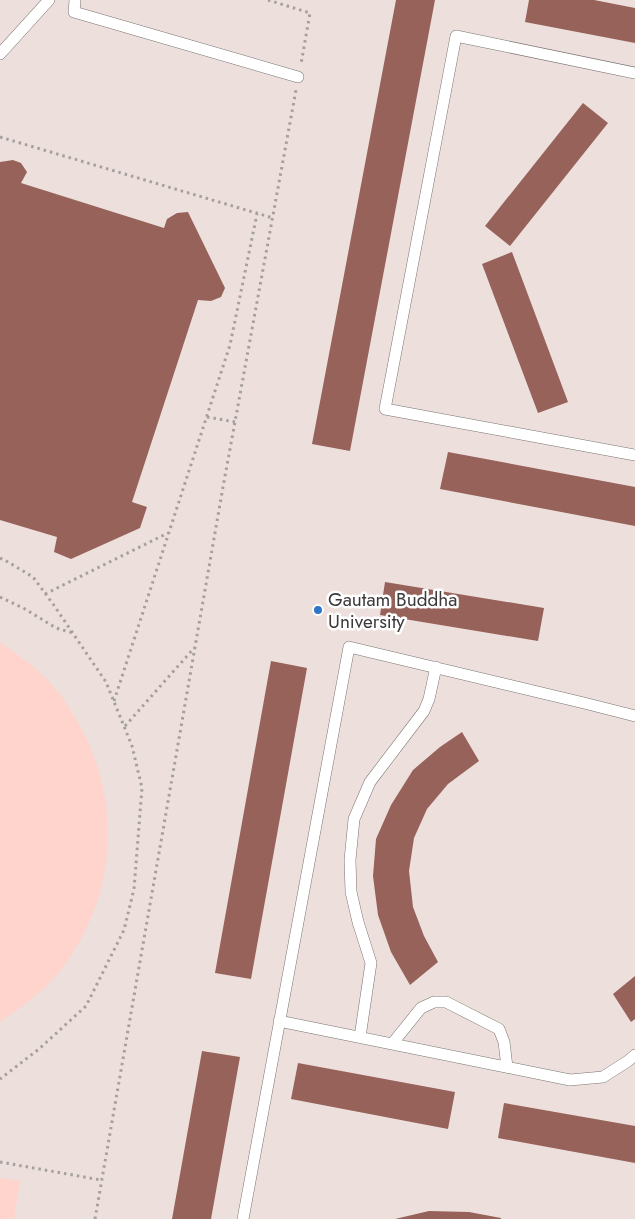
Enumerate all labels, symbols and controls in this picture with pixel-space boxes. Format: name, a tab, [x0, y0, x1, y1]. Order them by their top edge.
place label: Gautam Buddha University	[328, 586, 457, 635]
marker: Gautam Buddha University	[312, 604, 324, 616]

